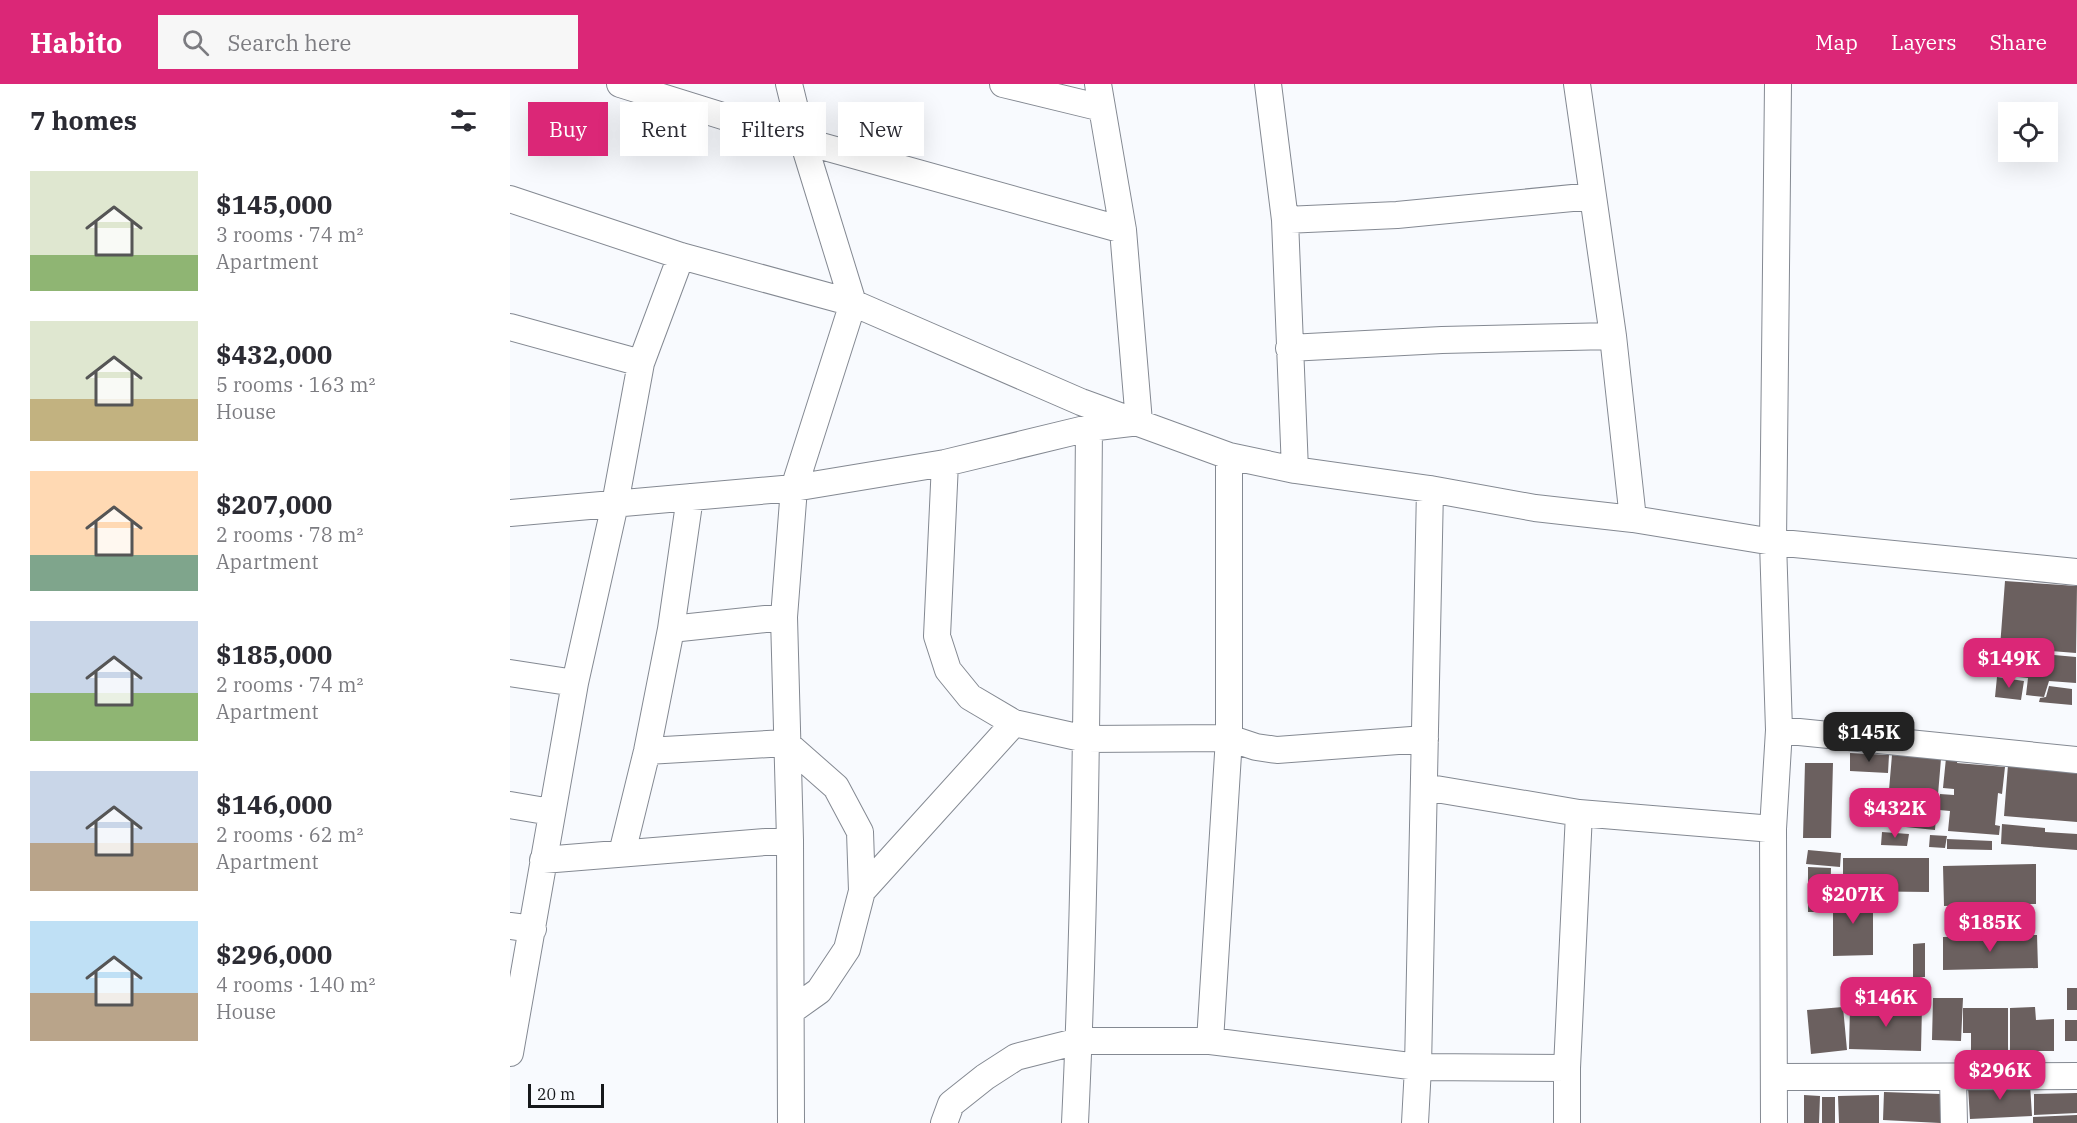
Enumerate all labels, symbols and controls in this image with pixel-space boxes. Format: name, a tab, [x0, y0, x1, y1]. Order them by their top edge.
search box	[158, 15, 578, 69]
text: Habito	[30, 24, 122, 61]
icon: search	[179, 26, 212, 59]
text: Search here	[227, 28, 351, 57]
text: Map	[1815, 28, 1858, 56]
text: Layers	[1891, 28, 1957, 56]
text: Share	[1990, 28, 2047, 56]
chip: Buy	[528, 102, 608, 156]
chip: Rent	[620, 102, 708, 156]
chip: Filters	[720, 102, 826, 156]
chip: New	[838, 102, 924, 156]
map controls	[1998, 102, 2058, 162]
button: locate	[1998, 102, 2058, 162]
text: 7 homes	[30, 103, 137, 137]
icon: filters	[447, 104, 480, 137]
text: $145,000	[216, 187, 332, 221]
icon: home	[78, 195, 150, 267]
text: 3 rooms · 74 m²	[216, 221, 363, 248]
text: Apartment	[216, 248, 319, 275]
text: $432,000	[216, 337, 332, 371]
icon: home	[78, 345, 150, 417]
text: 5 rooms · 163 m²	[216, 371, 375, 398]
text: House	[216, 398, 276, 425]
text: $207,000	[216, 487, 332, 521]
icon: home	[78, 495, 150, 567]
text: 2 rooms · 78 m²	[216, 521, 363, 548]
text: Apartment	[216, 548, 319, 575]
text: $185,000	[216, 637, 332, 671]
pin: $149K	[1967, 638, 2051, 689]
text: $149K	[1977, 644, 2041, 671]
icon: home	[78, 645, 150, 717]
text: 2 rooms · 74 m²	[216, 671, 363, 698]
text: Apartment	[216, 698, 319, 725]
pin: $145K	[1827, 712, 1911, 763]
text: $145K	[1837, 718, 1901, 745]
text: $146,000	[216, 787, 332, 821]
pin: $432K	[1853, 788, 1937, 839]
text: $432K	[1863, 794, 1927, 821]
icon: home	[78, 795, 150, 867]
text: 2 rooms · 62 m²	[216, 821, 363, 848]
text: Apartment	[216, 848, 319, 875]
pin: $207K	[1811, 874, 1895, 925]
text: $207K	[1821, 880, 1885, 907]
pin: $185K	[1948, 902, 2032, 953]
text: $185K	[1958, 908, 2022, 935]
text: $296,000	[216, 937, 332, 971]
icon: home	[78, 945, 150, 1017]
text: 4 rooms · 140 m²	[216, 971, 375, 998]
pin: $146K	[1844, 977, 1928, 1028]
text: $146K	[1854, 983, 1918, 1010]
text: House	[216, 998, 276, 1025]
pin: $296K	[1958, 1050, 2042, 1101]
text: $296K	[1968, 1056, 2032, 1083]
scale bar	[528, 1081, 604, 1108]
text: 20 m	[537, 1084, 575, 1104]

